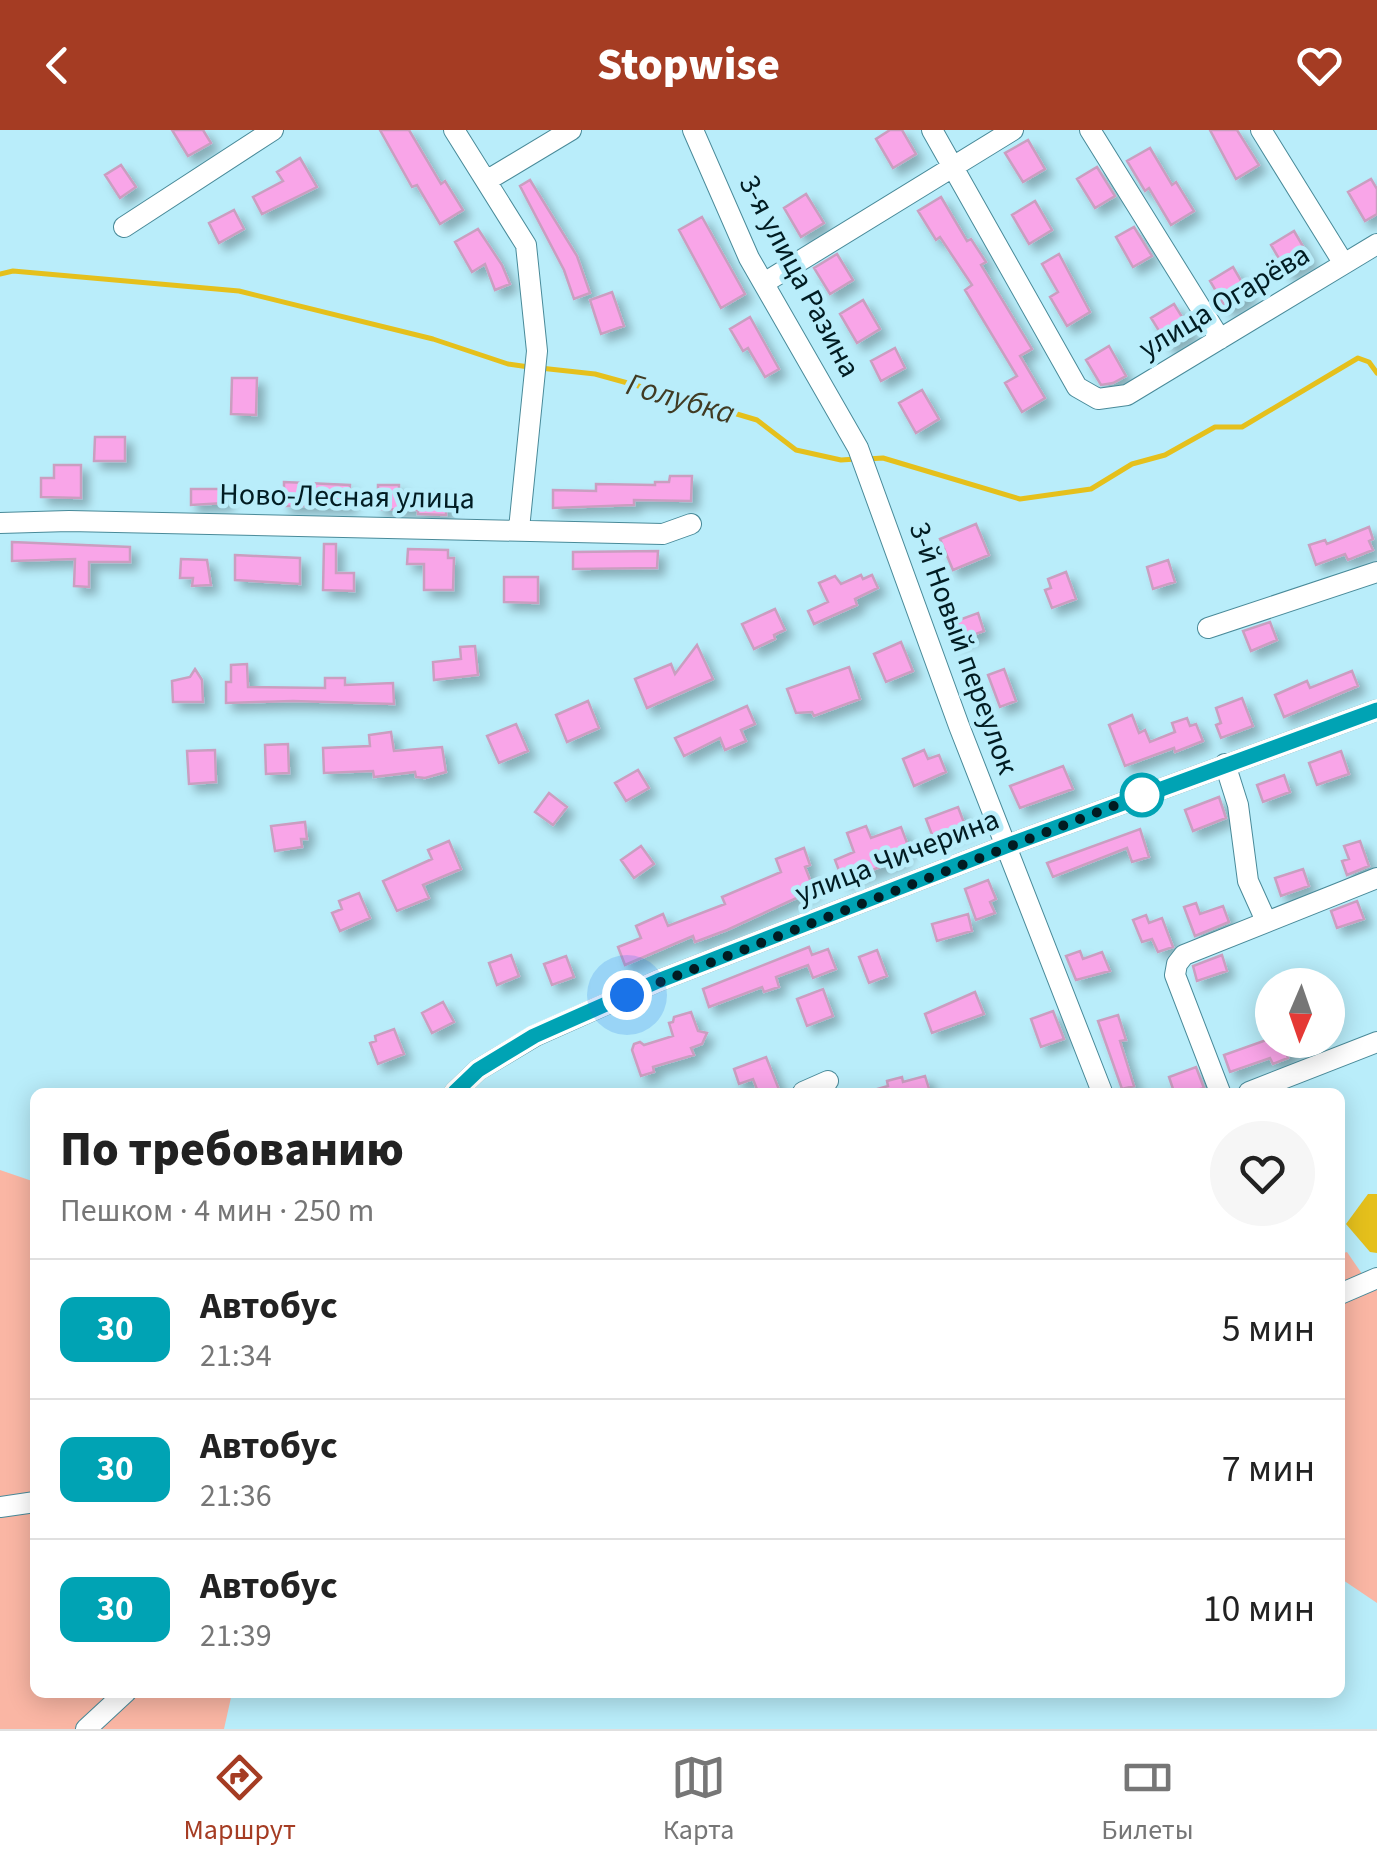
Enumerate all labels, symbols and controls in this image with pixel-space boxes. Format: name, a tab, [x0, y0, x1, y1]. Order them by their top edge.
text: Stopwise	[597, 33, 780, 97]
icon: back	[30, 38, 85, 93]
icon: heart	[1292, 38, 1347, 93]
street label: 3-я улица Разина	[728, 167, 871, 385]
street label: улица Огарёва	[1131, 233, 1318, 370]
water label: Голубка	[621, 362, 740, 436]
street label: Ново-Лесная улица	[219, 473, 475, 520]
street label: 3-й Новый переулок	[898, 516, 1029, 780]
unlabelled marker	[1121, 774, 1163, 816]
street label: улица Чичерина	[789, 798, 1005, 915]
north arrow	[1255, 968, 1345, 1058]
map controls	[1255, 968, 1345, 1058]
your location	[602, 970, 652, 1020]
text: По требованию	[60, 1116, 404, 1184]
button: heart	[1210, 1121, 1315, 1226]
text: Пешком · 4 мин · 250 m	[60, 1188, 374, 1234]
text: Автобус	[200, 1279, 338, 1333]
text: 5 мин	[1222, 1302, 1315, 1356]
text: 30	[97, 1304, 133, 1354]
text: 21:34	[200, 1333, 272, 1379]
text: Автобус	[200, 1419, 338, 1473]
text: 7 мин	[1222, 1442, 1315, 1496]
text: 30	[97, 1444, 133, 1494]
text: 21:36	[200, 1473, 272, 1519]
text: Автобус	[200, 1559, 338, 1613]
text: 10 мин	[1203, 1582, 1315, 1636]
text: 30	[97, 1584, 133, 1634]
text: 21:39	[200, 1613, 272, 1659]
tab: Маршрут	[183, 1750, 296, 1850]
tab: Карта	[663, 1750, 734, 1850]
tab: Билеты	[1101, 1750, 1194, 1850]

